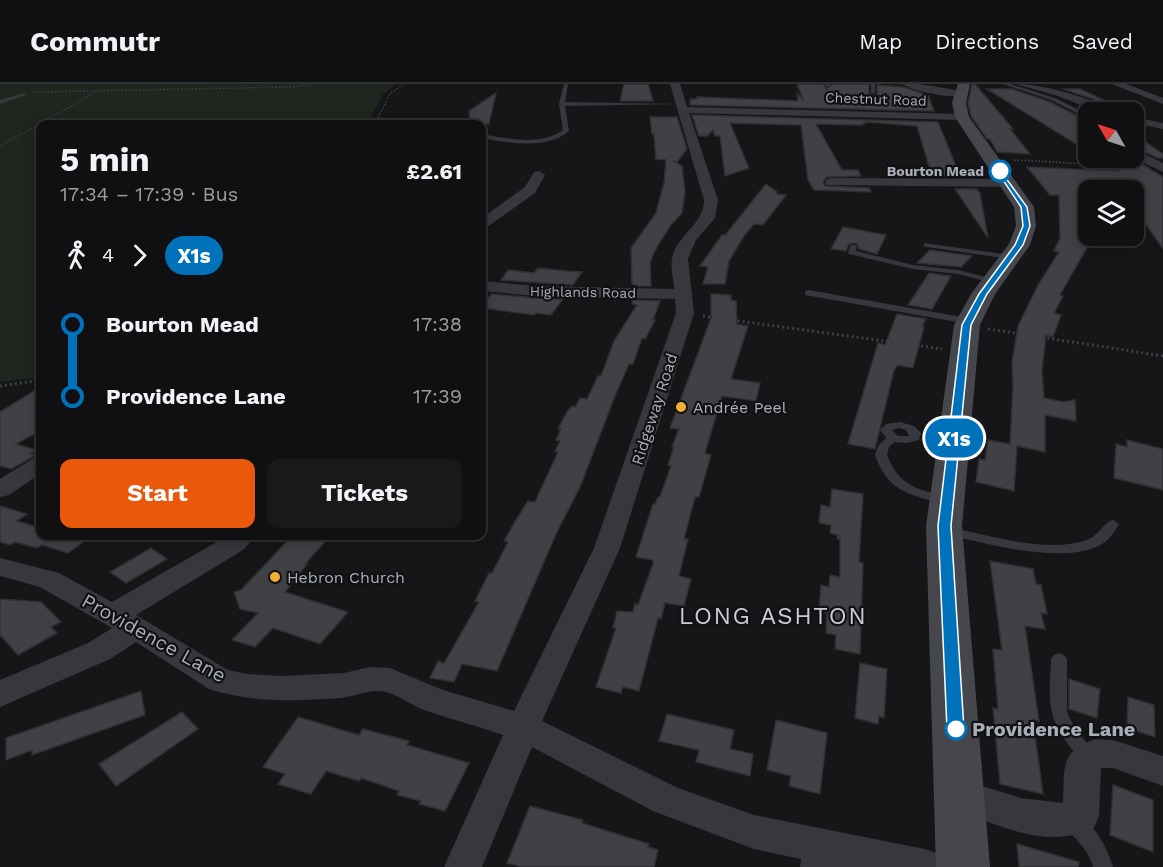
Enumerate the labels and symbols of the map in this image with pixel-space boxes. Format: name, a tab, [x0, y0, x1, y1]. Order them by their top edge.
street label: Chestnut Road	[825, 89, 927, 109]
north arrow	[1078, 102, 1144, 168]
marker: Bourton Mead	[989, 160, 1011, 182]
place label: Bourton Mead	[887, 163, 984, 179]
street label: Highlands Road	[530, 283, 636, 301]
street label: Ridgeway Road	[627, 351, 682, 468]
place label: Andrée Peel	[693, 398, 787, 417]
marker: Andrée Peel	[674, 400, 688, 414]
line badge: X1s	[920, 418, 988, 458]
place label: Hebron Church	[287, 568, 405, 587]
marker: Hebron Church	[268, 570, 282, 584]
street label: Providence Lane	[78, 588, 230, 688]
district label: LONG ASHTON	[679, 602, 867, 630]
place label: Providence Lane	[972, 717, 1135, 741]
marker: Providence Lane	[945, 718, 967, 740]

